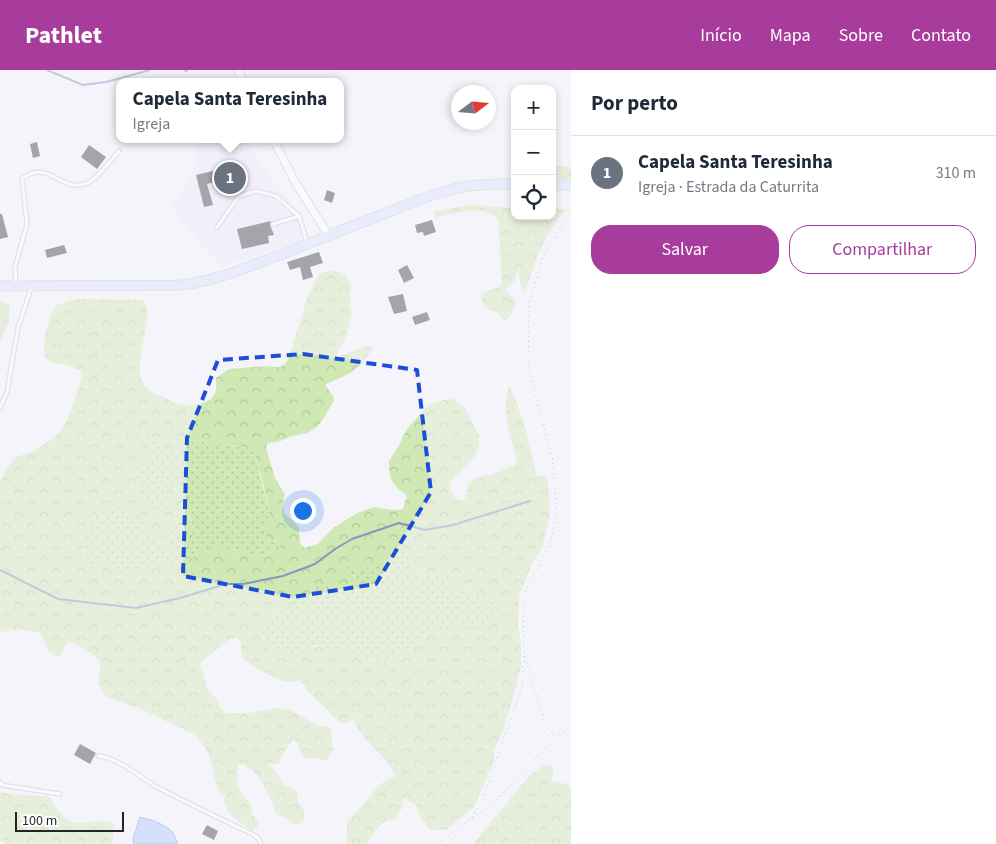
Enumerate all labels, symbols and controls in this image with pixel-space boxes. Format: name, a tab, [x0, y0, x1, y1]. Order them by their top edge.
text: Pathlet	[25, 18, 102, 53]
text: Início	[700, 23, 742, 48]
text: Mapa	[770, 23, 811, 48]
text: Sobre	[839, 23, 883, 48]
text: Contato	[911, 23, 971, 48]
popup	[116, 78, 344, 143]
north arrow	[451, 85, 496, 130]
map controls	[511, 85, 556, 220]
button: +	[511, 85, 556, 130]
text: Capela Santa Teresinha	[133, 86, 327, 113]
text: Por perto	[591, 88, 678, 118]
text: Igreja	[133, 113, 170, 135]
button: −	[511, 130, 556, 175]
text: Capela Santa Teresinha	[638, 149, 833, 176]
pin: 1	[214, 159, 246, 197]
text: 1	[603, 162, 611, 184]
text: 310 m	[936, 162, 976, 184]
button: locate	[511, 175, 556, 220]
text: Igreja · Estrada da Caturrita	[638, 176, 819, 198]
button: Salvar	[591, 225, 779, 274]
button: Compartilhar	[789, 225, 976, 274]
your location	[290, 498, 316, 524]
scale bar	[15, 809, 124, 832]
text: 100 m	[22, 811, 57, 831]

